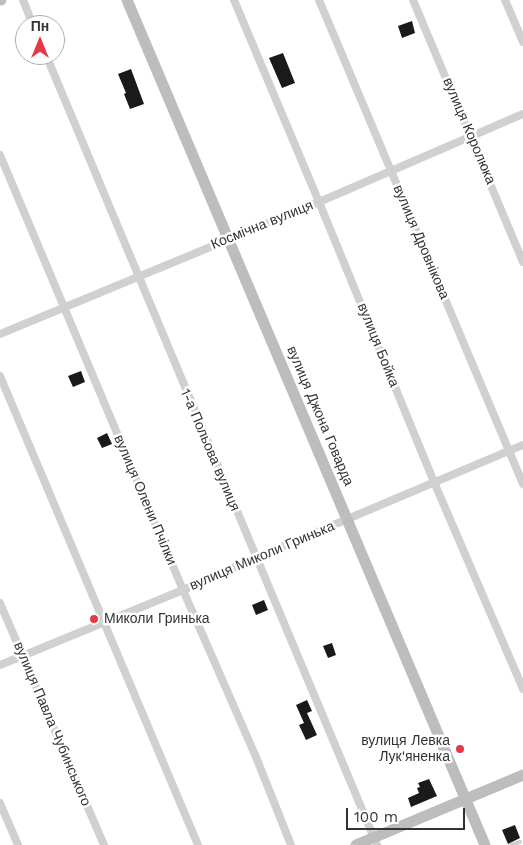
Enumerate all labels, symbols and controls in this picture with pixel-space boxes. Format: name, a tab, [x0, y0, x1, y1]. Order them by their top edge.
north arrow	[15, 15, 65, 65]
text: Пн	[31, 18, 49, 34]
street label: вулиця Королюка	[439, 75, 499, 187]
street label: вулиця Дровнікова	[389, 182, 453, 302]
street label: Космічна вулиця	[208, 197, 316, 253]
street label: вулиця Бойка	[354, 301, 402, 389]
street label: вулиця Джона Говарда	[283, 344, 357, 488]
street label: 1-а Польова вулиця	[177, 386, 243, 514]
street label: вулиця Олени Пчілки	[110, 432, 180, 568]
street label: вулиця Миколи Гринька	[187, 518, 337, 594]
place label: Миколи Гринька	[104, 611, 210, 627]
marker: Миколи Гринька	[88, 613, 100, 625]
street label: вулиця Павла Чубинського	[10, 639, 94, 809]
place label: вулиця Левка Лук'яненка	[361, 733, 450, 766]
marker: вулиця Левка Лук'яненка	[454, 743, 466, 755]
scale bar	[348, 798, 467, 830]
text: 100 m	[354, 808, 398, 826]

